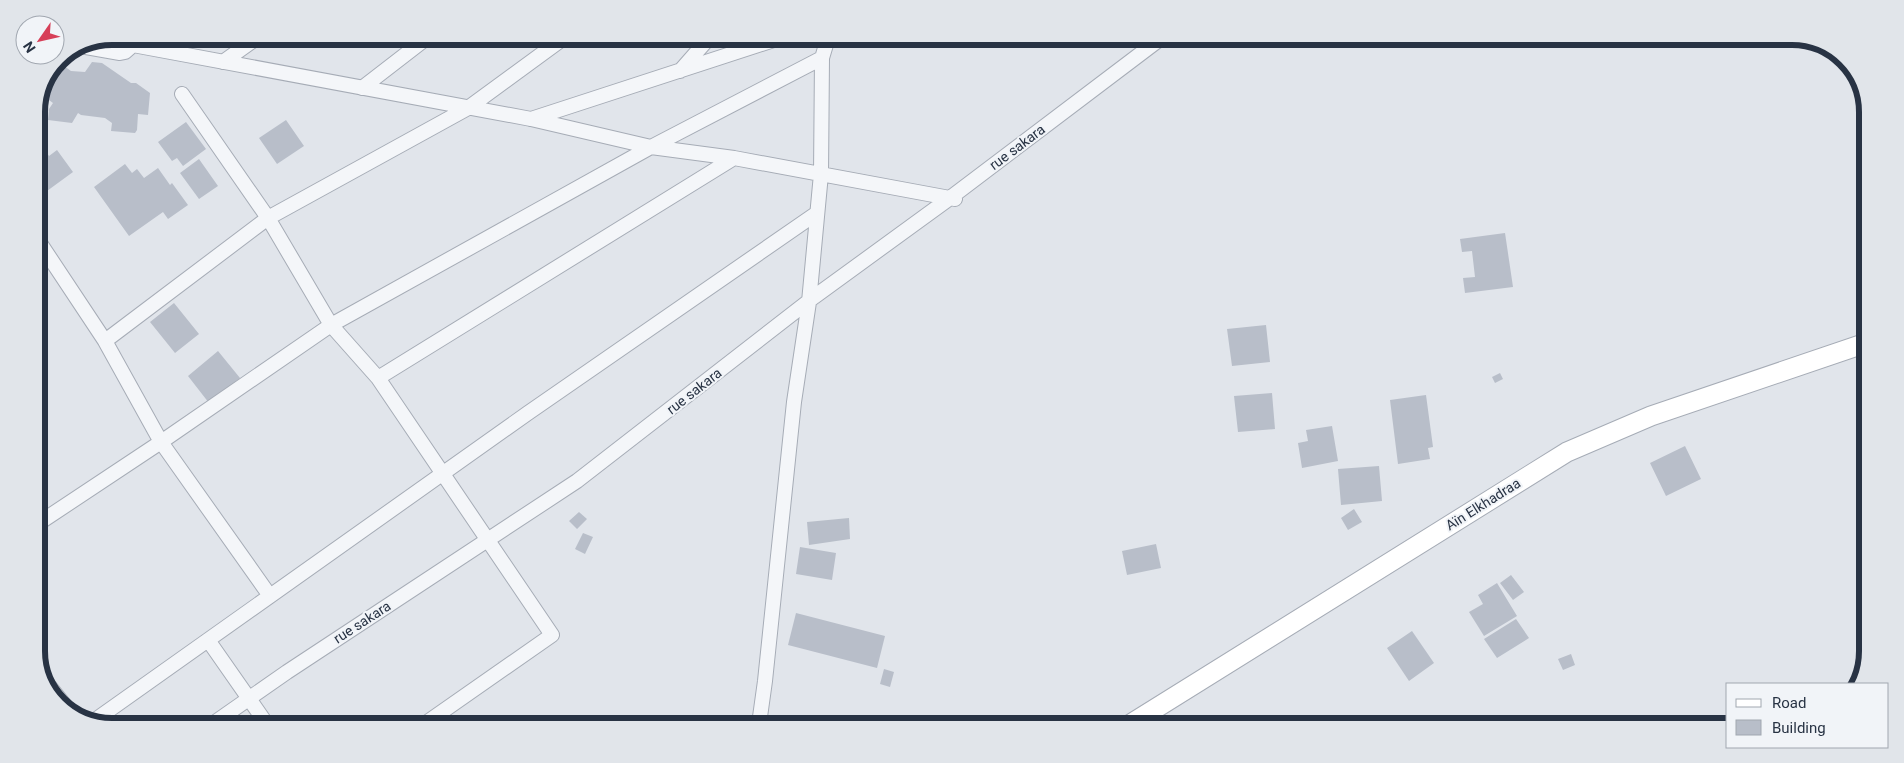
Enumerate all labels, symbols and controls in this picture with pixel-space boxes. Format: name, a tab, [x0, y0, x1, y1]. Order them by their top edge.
north arrow	[15, 15, 65, 65]
text: N	[20, 39, 39, 56]
street label: rue sakara	[986, 121, 1048, 173]
street label: rue sakara	[663, 365, 725, 417]
street label: Aïn Elkhadraa	[1443, 475, 1523, 533]
street label: rue sakara	[330, 598, 394, 646]
legend	[1726, 683, 1889, 748]
text: Road	[1772, 694, 1806, 712]
text: Building	[1772, 719, 1826, 737]

